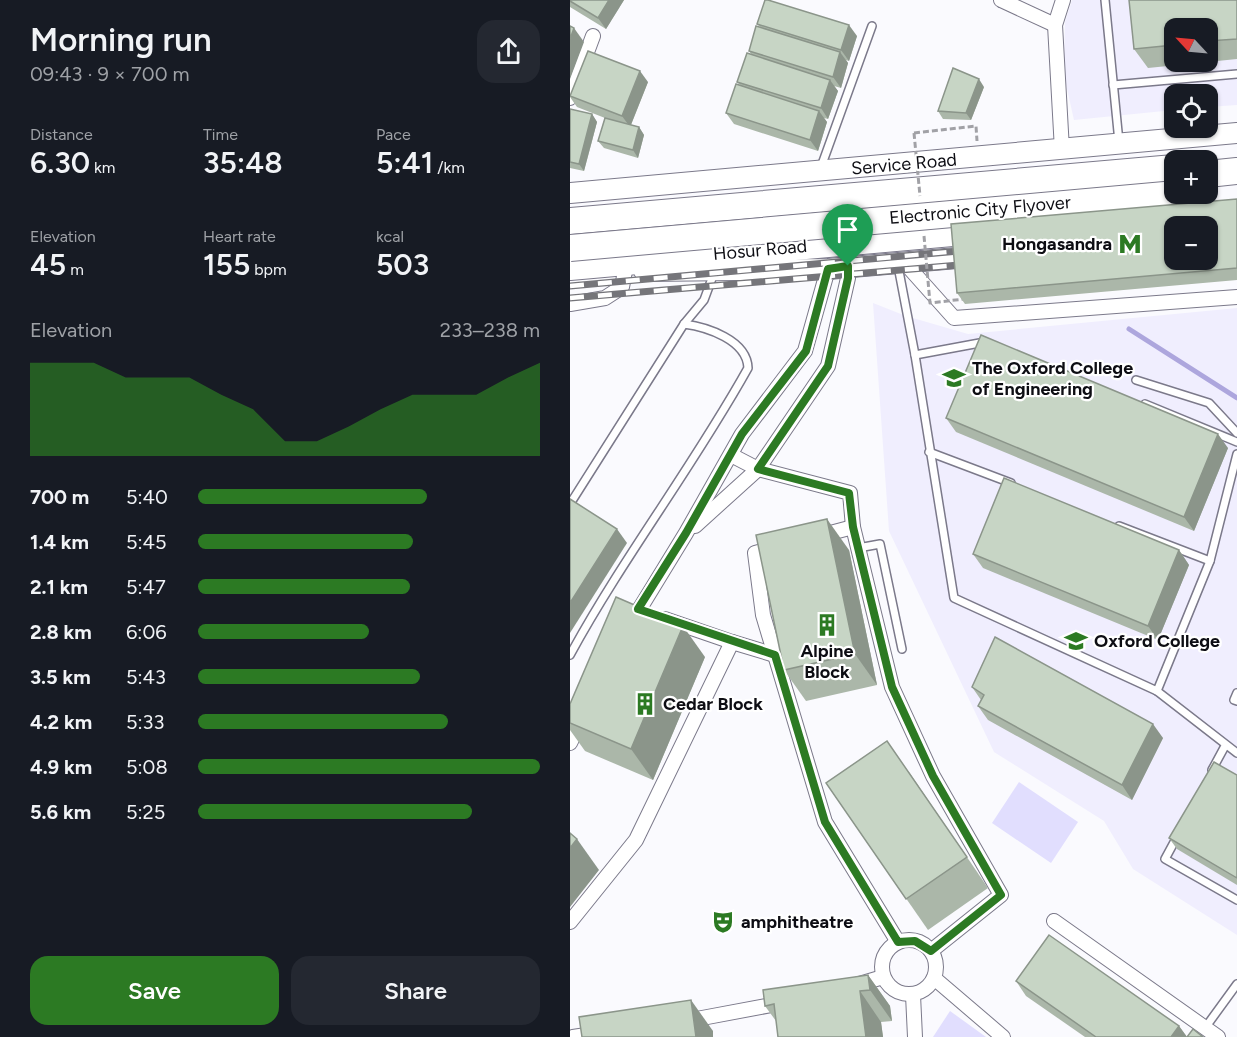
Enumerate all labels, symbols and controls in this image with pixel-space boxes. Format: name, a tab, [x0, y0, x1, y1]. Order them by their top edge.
north arrow	[1164, 18, 1218, 72]
map controls	[1164, 18, 1218, 270]
text: Morning run	[30, 20, 212, 59]
button: share	[477, 20, 540, 83]
text: 09:43 · 9 × 700 m	[30, 62, 189, 86]
button: locate	[1164, 84, 1218, 138]
text: Distance	[30, 125, 93, 144]
text: Time	[203, 125, 238, 144]
text: Pace	[376, 125, 411, 144]
text: 6.30	[30, 144, 90, 181]
text: 35:48	[203, 144, 283, 181]
text: 5:41	[376, 144, 433, 181]
street label: Service Road	[850, 148, 958, 180]
button: +	[1164, 150, 1218, 204]
text: km	[90, 158, 115, 177]
text: /km	[433, 158, 465, 177]
street label: Electronic City Flyover	[888, 191, 1072, 229]
pin	[822, 204, 873, 266]
icon: arrive	[831, 213, 864, 246]
button: −	[1164, 216, 1218, 270]
text: Elevation	[30, 227, 96, 246]
text: Heart rate	[203, 227, 276, 246]
text: kcal	[376, 227, 404, 246]
metro station icon: Hongasandra	[1117, 231, 1143, 257]
place label: Hongasandra	[1002, 233, 1112, 255]
street label: Hosur Road	[712, 235, 808, 265]
text: 45	[30, 246, 66, 283]
text: 155	[203, 246, 250, 283]
text: 503	[376, 246, 429, 283]
text: m	[66, 260, 84, 279]
text: bpm	[250, 260, 287, 279]
text: Elevation	[30, 318, 112, 342]
text: 233–238 m	[440, 318, 540, 342]
place label: The Oxford College of Engineering	[972, 357, 1133, 400]
school or university icon: The Oxford College of Engineering	[941, 365, 967, 391]
text: 700 m	[30, 485, 89, 509]
text: 5:40	[126, 485, 168, 509]
text: 1.4 km	[30, 530, 89, 554]
text: 5:45	[126, 530, 166, 554]
text: 2.1 km	[30, 575, 88, 599]
text: 5:47	[126, 575, 166, 599]
building icon: Alpine Block	[814, 612, 840, 638]
text: 2.8 km	[30, 620, 92, 644]
text: 6:06	[126, 620, 167, 644]
school or university icon: Oxford College	[1063, 628, 1089, 654]
place label: Oxford College	[1094, 630, 1220, 652]
place label: Alpine Block	[800, 640, 854, 683]
text: 3.5 km	[30, 665, 91, 689]
text: 5:43	[126, 665, 166, 689]
building icon: Cedar Block	[632, 691, 658, 717]
place label: Cedar Block	[663, 693, 763, 715]
text: 4.2 km	[30, 710, 92, 734]
text: 5:33	[126, 710, 164, 734]
text: 4.9 km	[30, 755, 92, 779]
text: 5:08	[126, 755, 168, 779]
text: 5.6 km	[30, 800, 91, 824]
text: 5:25	[126, 800, 165, 824]
theatre icon: amphitheatre	[710, 909, 736, 935]
place label: amphitheatre	[741, 911, 853, 933]
button: Save	[30, 956, 279, 1025]
button: Share	[291, 956, 540, 1025]

